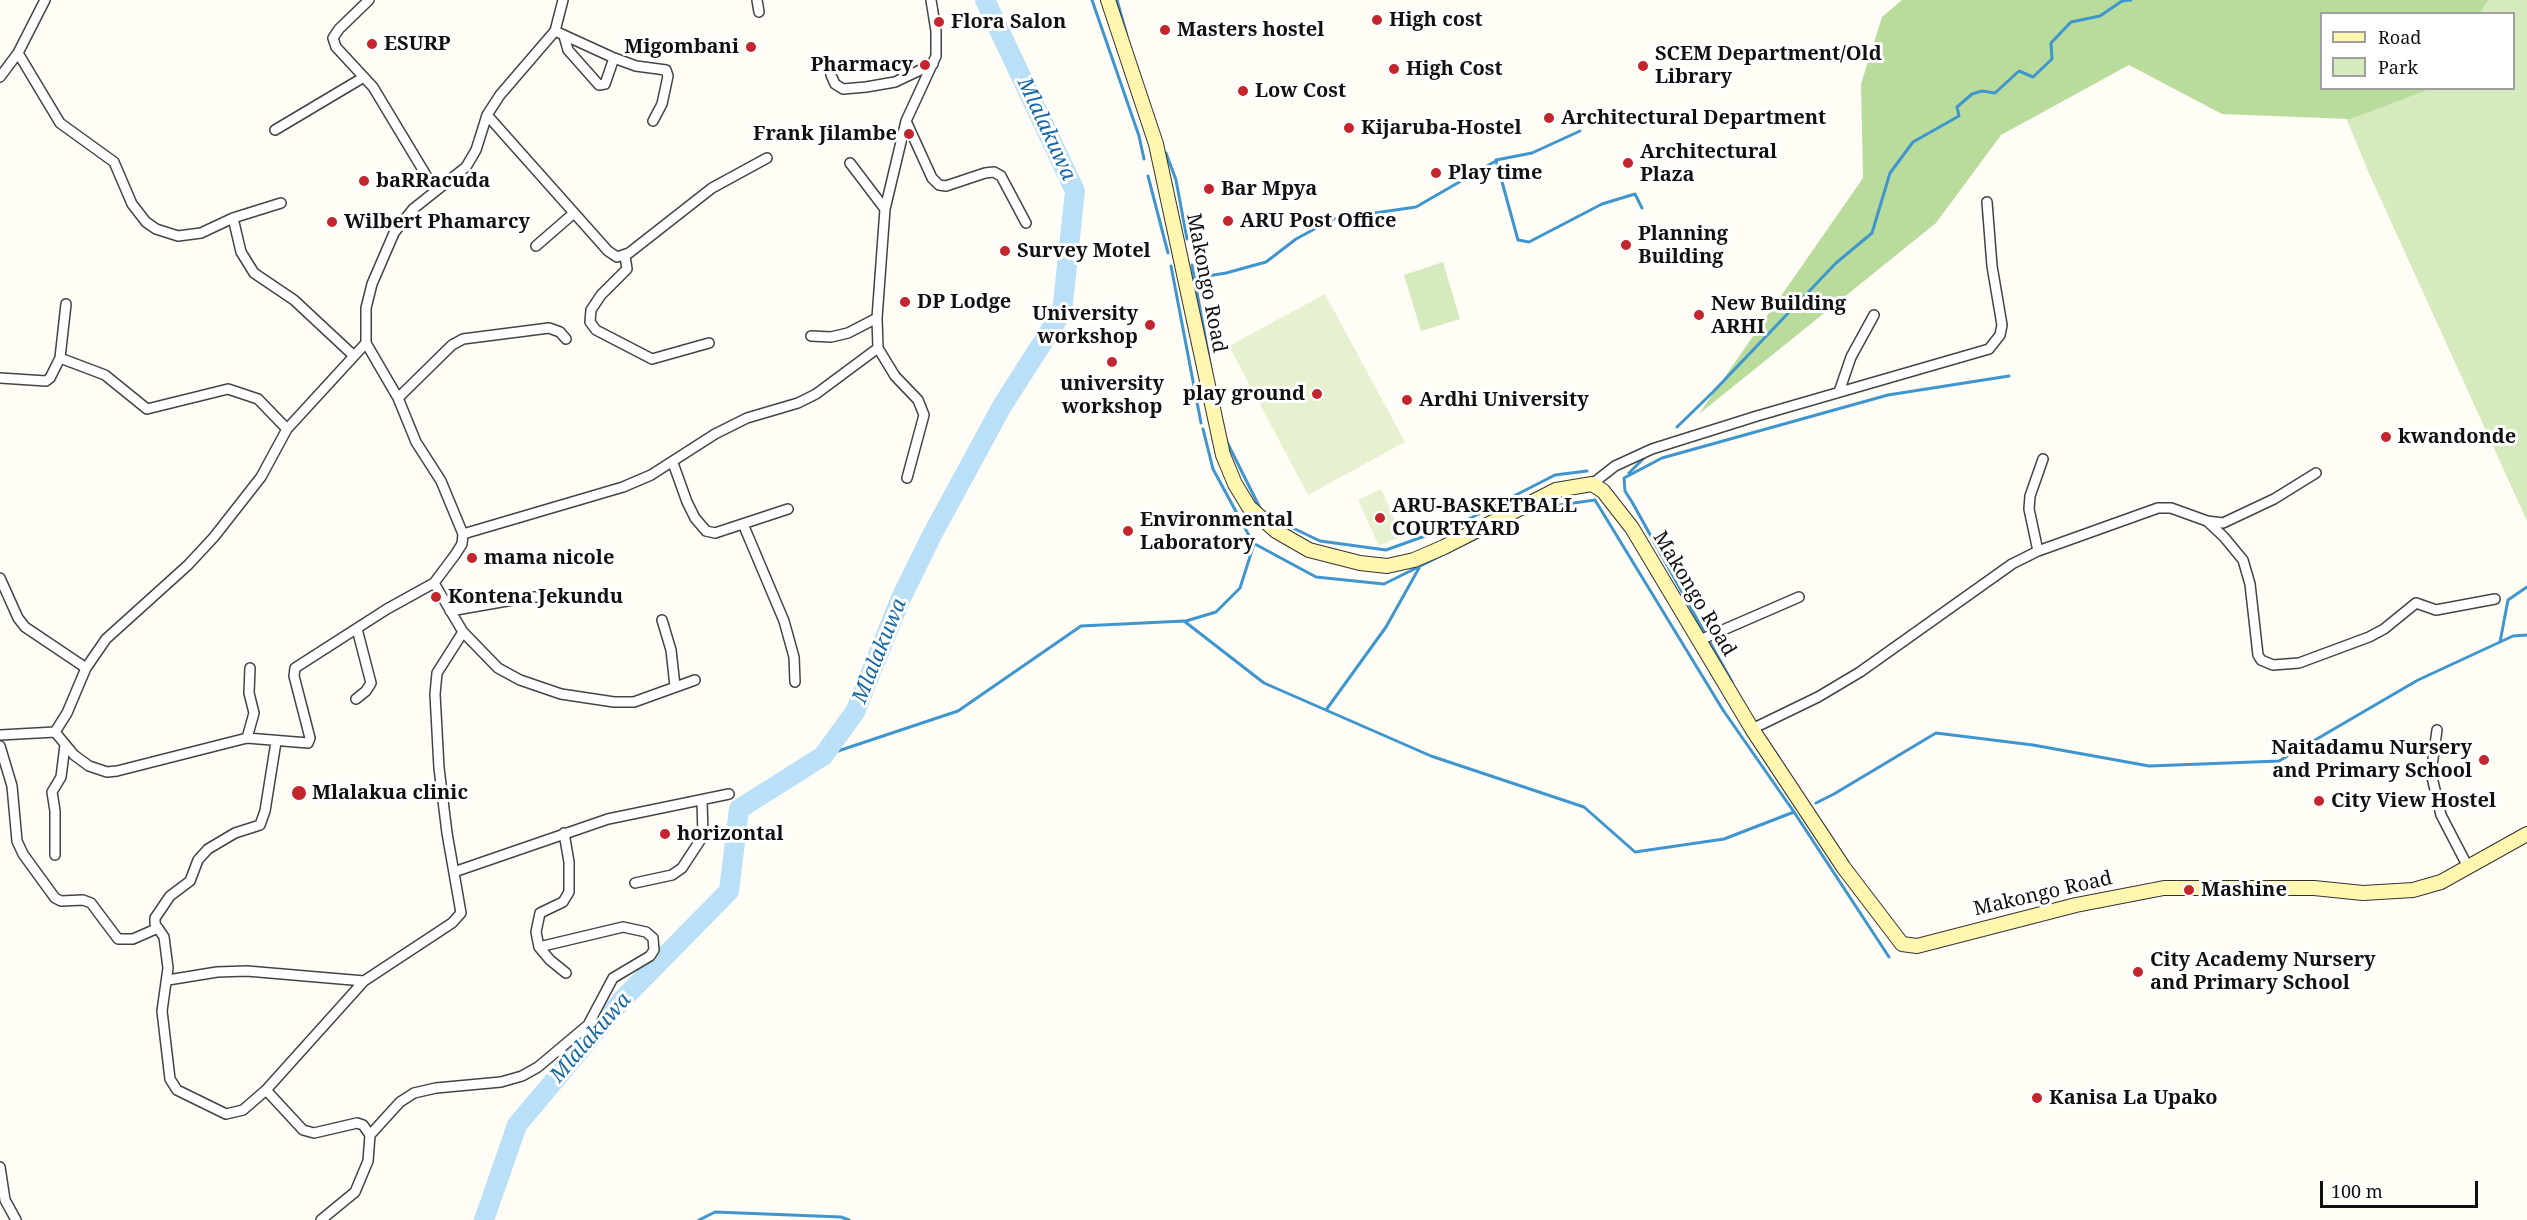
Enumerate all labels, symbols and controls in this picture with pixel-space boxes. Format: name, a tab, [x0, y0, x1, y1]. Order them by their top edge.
place label: High cost	[1389, 8, 1483, 32]
place label: Flora Salon	[951, 10, 1066, 34]
legend	[2320, 12, 2515, 90]
marker: High cost	[1370, 13, 1384, 27]
marker: Flora Salon	[932, 15, 946, 29]
place label: Masters hostel	[1177, 18, 1324, 42]
marker: Masters hostel	[1158, 23, 1172, 37]
text: Road	[2378, 25, 2421, 49]
place label: ESURP	[384, 32, 451, 56]
place label: Migombani	[624, 35, 739, 59]
marker: ESURP	[365, 37, 379, 51]
marker: Migombani	[744, 40, 758, 54]
place label: SCEM Department/Old Library	[1655, 42, 1882, 89]
place label: Pharmacy	[811, 53, 913, 77]
text: Park	[2378, 55, 2418, 79]
place label: High Cost	[1406, 57, 1503, 81]
marker: Pharmacy	[918, 58, 932, 72]
marker: SCEM Department/Old Library	[1636, 59, 1650, 73]
marker: High Cost	[1387, 62, 1401, 76]
water label: Mlalakuwa	[1011, 74, 1081, 184]
place label: Low Cost	[1255, 79, 1346, 103]
marker: Low Cost	[1236, 84, 1250, 98]
place label: Architectural Department	[1561, 106, 1826, 130]
marker: Architectural Department	[1542, 111, 1556, 125]
place label: Kijaruba-Hostel	[1361, 116, 1521, 140]
marker: Kijaruba-Hostel	[1342, 121, 1356, 135]
place label: Frank Jilambe	[753, 122, 897, 146]
marker: Frank Jilambe	[902, 127, 916, 141]
place label: Architectural Plaza	[1640, 140, 1777, 187]
marker: Architectural Plaza	[1621, 156, 1635, 170]
place label: Play time	[1448, 161, 1542, 185]
marker: Play time	[1429, 166, 1443, 180]
place label: baRRacuda	[376, 169, 490, 193]
marker: baRRacuda	[357, 174, 371, 188]
place label: Bar Mpya	[1221, 177, 1317, 201]
marker: Bar Mpya	[1202, 182, 1216, 196]
place label: ARU Post Office	[1240, 209, 1396, 233]
place label: Wilbert Phamarcy	[344, 210, 530, 234]
street label: Makongo Road	[1181, 211, 1231, 355]
marker: ARU Post Office	[1221, 214, 1235, 228]
marker: Wilbert Phamarcy	[325, 215, 339, 229]
place label: Planning Building	[1638, 222, 1728, 269]
marker: Planning Building	[1619, 238, 1633, 252]
place label: Survey Motel	[1017, 239, 1151, 263]
marker: Survey Motel	[998, 244, 1012, 258]
place label: DP Lodge	[917, 290, 1011, 314]
place label: New Building ARHI	[1711, 292, 1846, 339]
marker: DP Lodge	[898, 295, 912, 309]
place label: University workshop	[1032, 302, 1138, 349]
marker: New Building ARHI	[1692, 308, 1706, 322]
marker: University workshop	[1143, 318, 1157, 332]
marker: university workshop	[1105, 355, 1119, 369]
place label: university workshop	[1060, 372, 1164, 419]
place label: play ground	[1183, 382, 1305, 406]
marker: play ground	[1310, 387, 1324, 401]
place label: Ardhi University	[1419, 388, 1589, 412]
marker: Ardhi University	[1400, 393, 1414, 407]
place label: kwandonde	[2398, 425, 2516, 449]
marker: kwandonde	[2379, 430, 2393, 444]
place label: ARU-BASKETBALL COURTYARD	[1392, 494, 1577, 541]
place label: Environmental Laboratory	[1140, 508, 1293, 555]
marker: ARU-BASKETBALL COURTYARD	[1373, 511, 1387, 525]
marker: Environmental Laboratory	[1121, 524, 1135, 538]
street label: Makongo Road	[1647, 527, 1741, 661]
place label: mama nicole	[484, 546, 614, 570]
marker: mama nicole	[465, 551, 479, 565]
place label: Kontena Jekundu	[448, 585, 623, 609]
marker: Kontena Jekundu	[429, 590, 443, 604]
water label: Mlalakuwa	[848, 595, 912, 707]
place label: Naitadamu Nursery and Primary School	[2271, 736, 2472, 783]
marker: Naitadamu Nursery and Primary School	[2477, 753, 2491, 767]
place label: Mlalakua clinic	[312, 781, 468, 805]
marker: Mlalakua clinic	[290, 784, 308, 802]
place label: City View Hostel	[2331, 789, 2496, 813]
marker: City View Hostel	[2312, 794, 2326, 808]
place label: horizontal	[677, 822, 783, 846]
marker: horizontal	[658, 827, 672, 841]
street label: Makongo Road	[1971, 866, 2115, 922]
place label: Mashine	[2201, 878, 2287, 902]
marker: Mashine	[2182, 883, 2196, 897]
place label: City Academy Nursery and Primary School	[2150, 948, 2376, 995]
marker: City Academy Nursery and Primary School	[2131, 965, 2145, 979]
water label: Mlalakuwa	[545, 988, 637, 1088]
place label: Kanisa La Upako	[2049, 1086, 2218, 1110]
marker: Kanisa La Upako	[2030, 1091, 2044, 1105]
scale bar	[2323, 1169, 2480, 1207]
text: 100 m	[2331, 1179, 2383, 1203]

